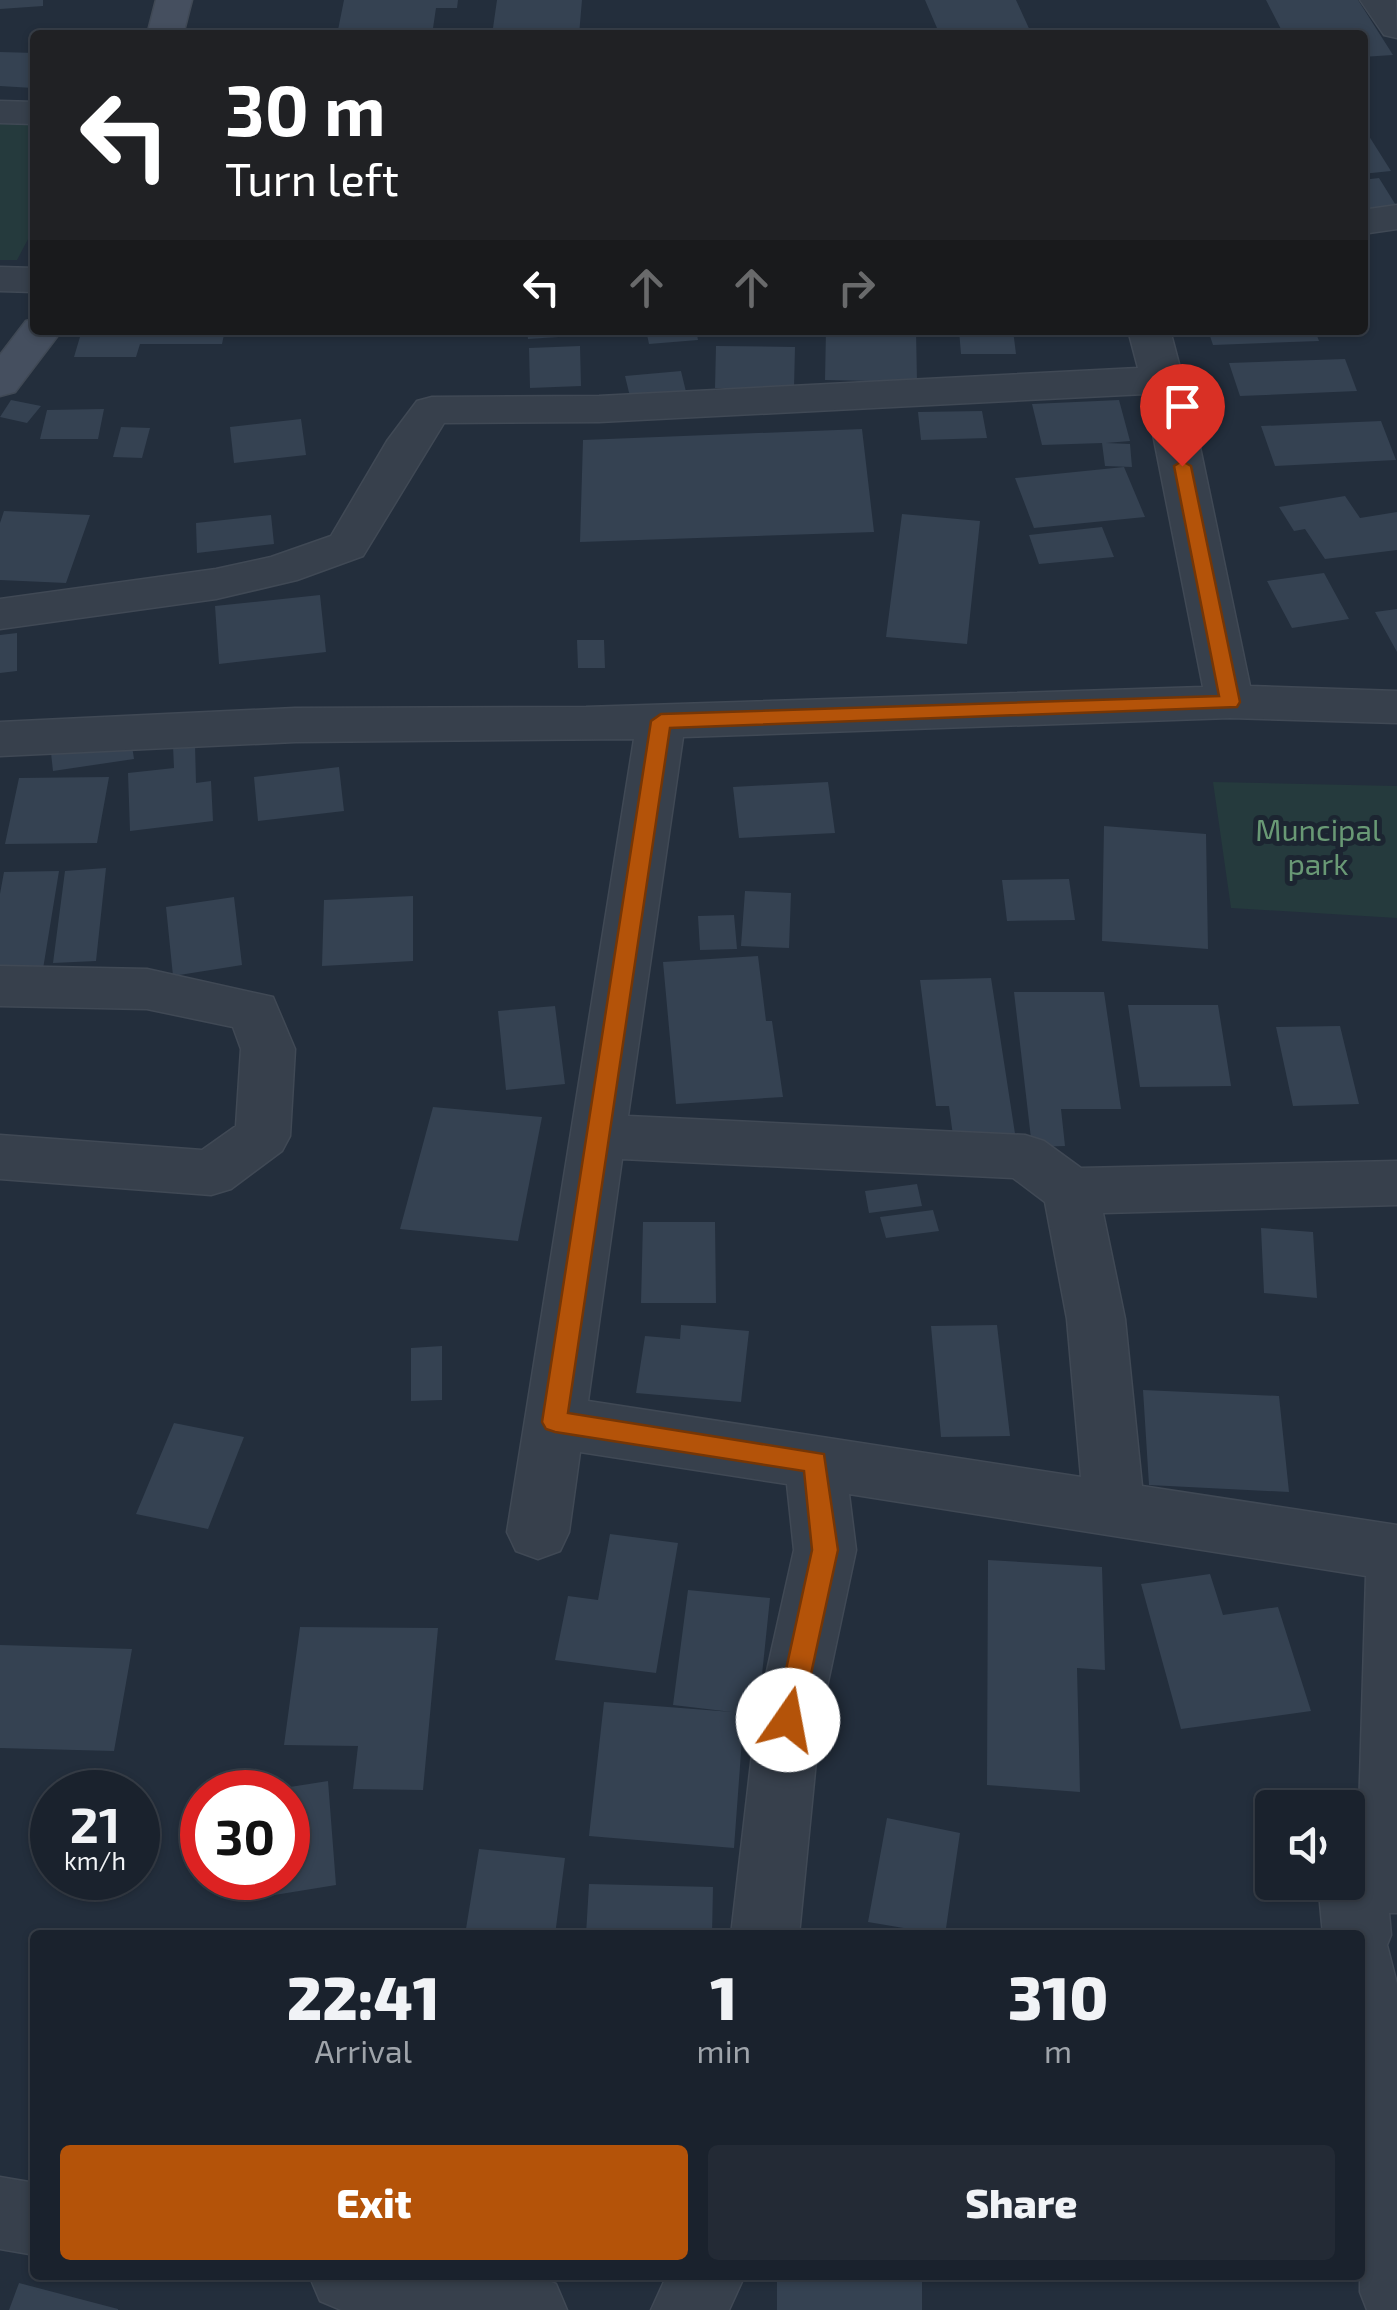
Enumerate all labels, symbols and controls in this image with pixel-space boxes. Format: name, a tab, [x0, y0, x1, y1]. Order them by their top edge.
text: 30 m	[225, 66, 386, 150]
icon: left	[60, 70, 190, 200]
text: Turn left	[225, 151, 399, 205]
icon: left	[514, 260, 569, 315]
icon: ahead	[619, 260, 674, 315]
icon: ahead	[724, 260, 779, 315]
icon: right	[829, 260, 884, 315]
pin	[1140, 364, 1225, 467]
icon: arrive	[1155, 379, 1210, 434]
park label: Muncipal park	[1255, 811, 1381, 881]
position arrow	[736, 1668, 840, 1772]
speed limit sign: 30	[180, 1770, 310, 1900]
map controls	[1255, 1790, 1365, 1900]
button: sound	[1255, 1790, 1365, 1900]
text: 21	[70, 1793, 120, 1853]
text: km/h	[64, 1845, 126, 1875]
text: 22:41	[287, 1960, 440, 2032]
text: 1	[710, 1960, 737, 2032]
text: 310	[1008, 1960, 1108, 2032]
text: Arrival	[315, 2031, 412, 2069]
text: min	[697, 2031, 751, 2069]
text: m	[1044, 2031, 1072, 2069]
button: Exit	[60, 2145, 688, 2260]
button: Share	[708, 2145, 1335, 2260]

